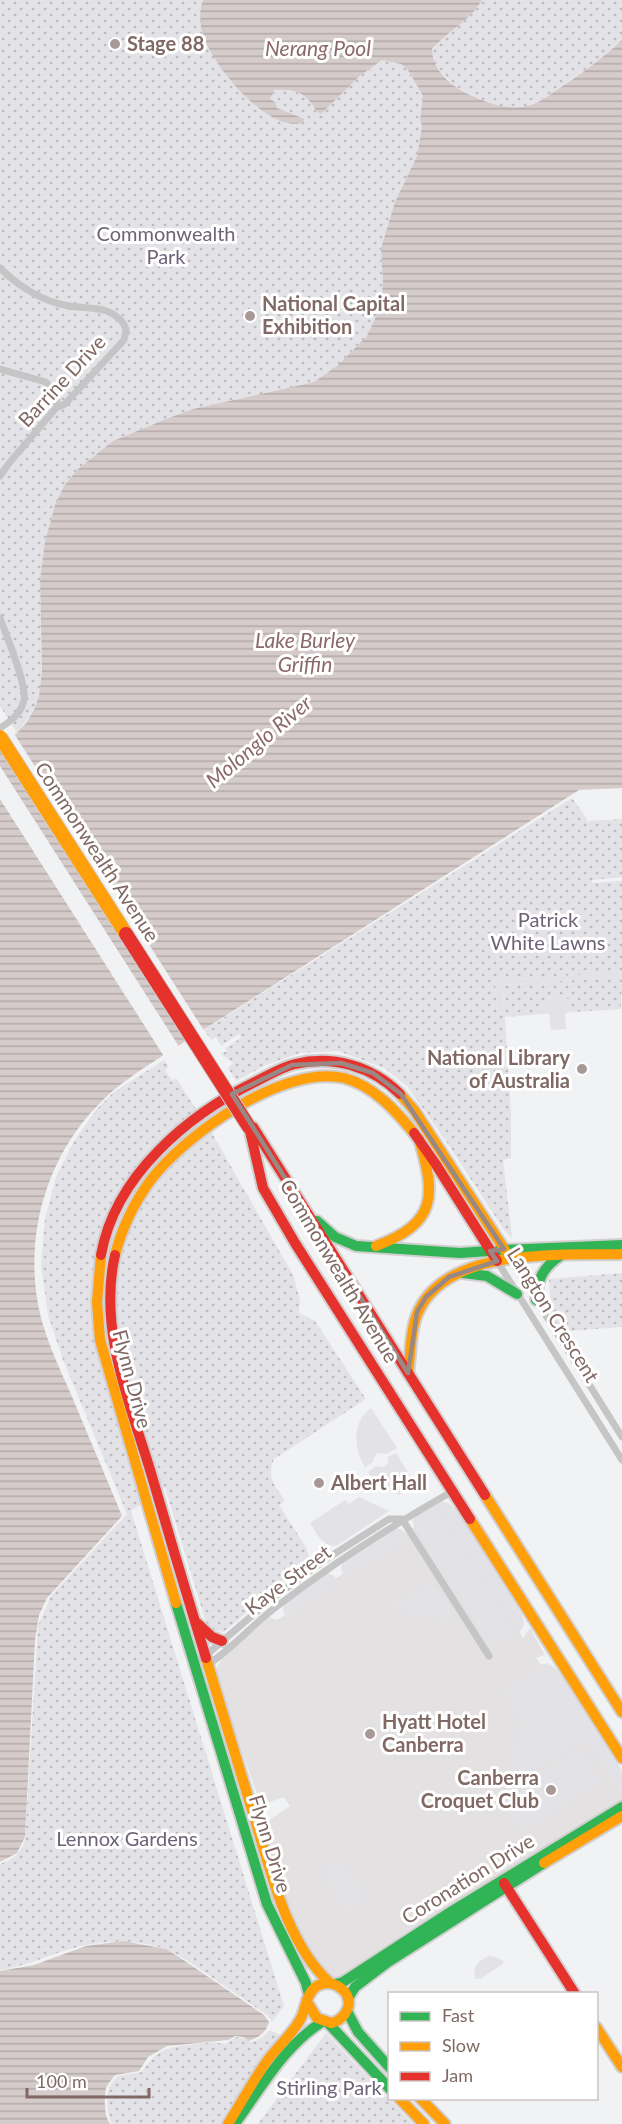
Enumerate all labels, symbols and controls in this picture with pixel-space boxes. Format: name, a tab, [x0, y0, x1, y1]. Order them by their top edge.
place label: Stage 88	[127, 31, 204, 55]
water label: Nerang Pool	[265, 35, 371, 60]
marker: Stage 88	[108, 37, 122, 51]
park label: Commonwealth Park	[97, 221, 235, 268]
place label: National Capital Exhibition	[262, 291, 405, 338]
marker: National Capital Exhibition	[243, 309, 257, 323]
street label: Barrine Drive	[13, 329, 110, 431]
water label: Lake Burley Griffin	[255, 627, 356, 676]
water label: Molonglo River	[200, 689, 317, 792]
street label: Commonwealth Avenue	[31, 757, 165, 946]
park label: Patrick White Lawns	[490, 907, 606, 954]
place label: National Library of Australia	[427, 1045, 570, 1092]
marker: National Library of Australia	[575, 1062, 589, 1076]
street label: Commonwealth Avenue	[276, 1174, 404, 1367]
street label: Langton Crescent	[503, 1243, 605, 1386]
street label: Flynn Drive	[108, 1327, 158, 1431]
place label: Albert Hall	[330, 1470, 427, 1494]
marker: Albert Hall	[312, 1476, 326, 1490]
street label: Kaye Street	[240, 1539, 335, 1619]
place label: Hyatt Hotel Canberra	[382, 1709, 486, 1756]
marker: Hyatt Hotel Canberra	[363, 1727, 377, 1741]
place label: Canberra Croquet Club	[421, 1765, 539, 1812]
marker: Canberra Croquet Club	[544, 1783, 558, 1797]
street label: Flynn Drive	[245, 1792, 297, 1896]
park label: Lennox Gardens	[56, 1826, 198, 1850]
street label: Coronation Drive	[397, 1828, 538, 1928]
legend	[388, 1992, 598, 2100]
text: Fast	[442, 2004, 475, 2026]
text: Slow	[442, 2034, 480, 2056]
scale bar	[27, 2061, 148, 2099]
text: Jam	[442, 2064, 473, 2086]
text: 100 m	[36, 2070, 87, 2092]
park label: Stirling Park	[276, 2075, 382, 2099]

